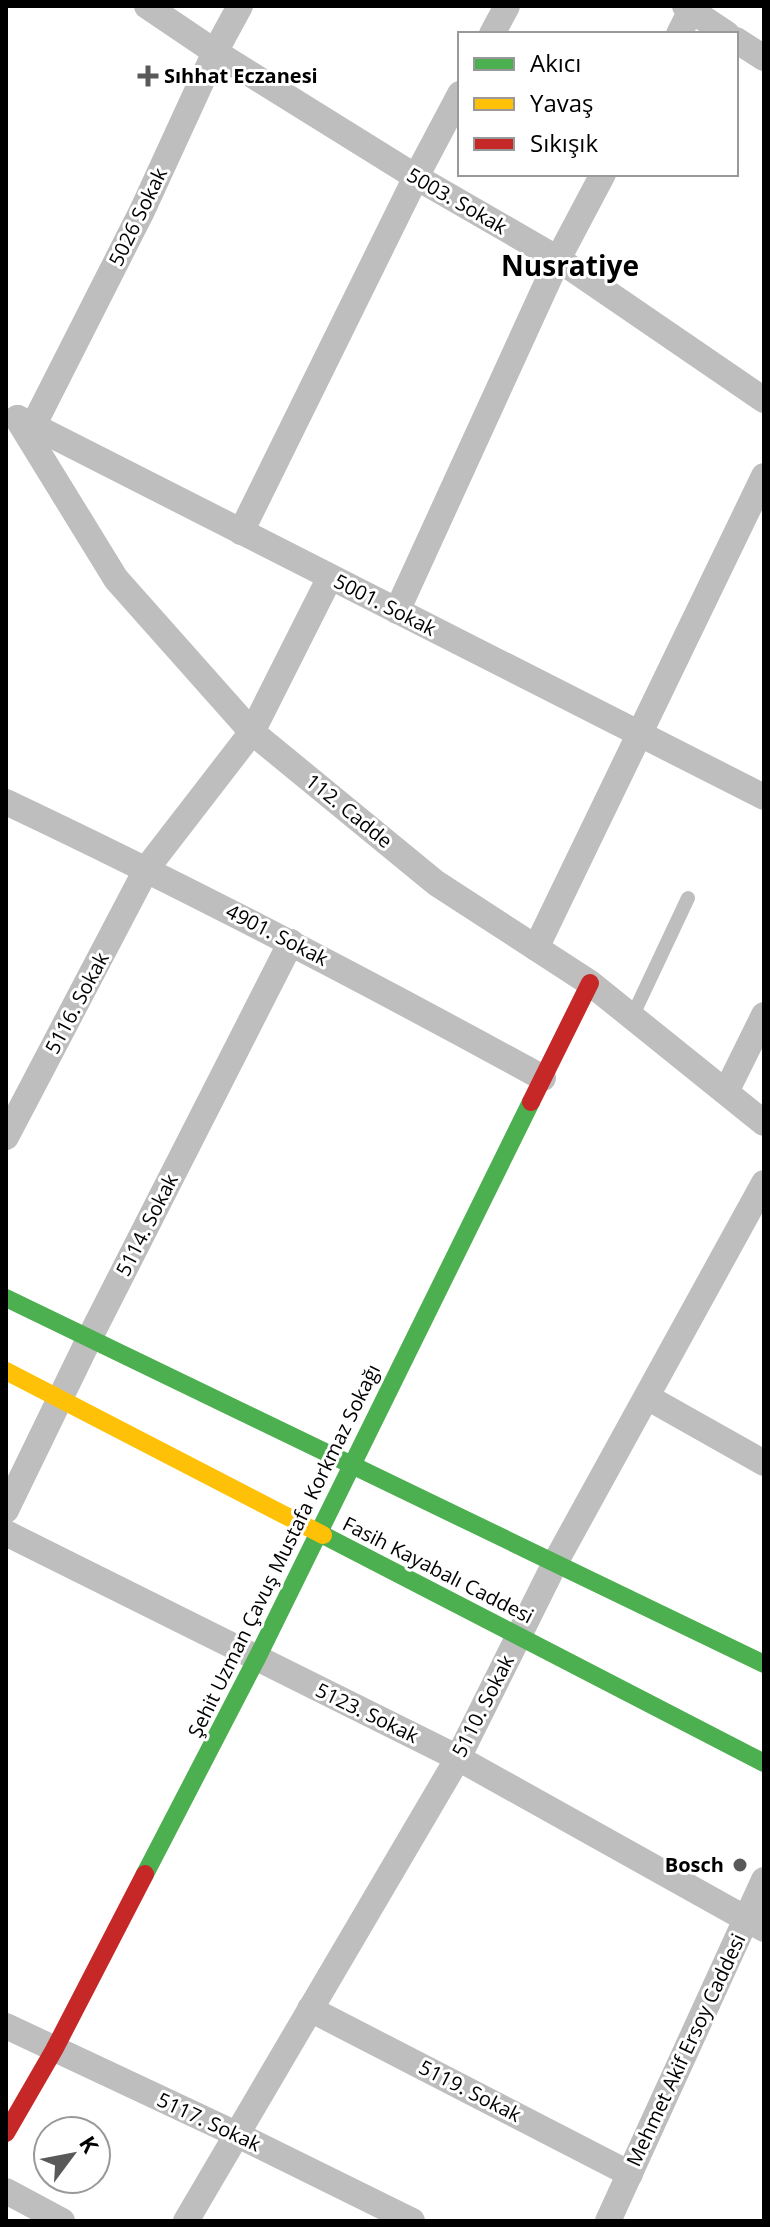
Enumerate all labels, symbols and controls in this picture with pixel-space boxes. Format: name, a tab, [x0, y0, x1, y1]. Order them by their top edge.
legend	[458, 32, 738, 176]
text: Akıcı	[530, 46, 581, 79]
place label: Sıhhat Eczanesi	[164, 62, 318, 89]
marker: Sıhhat Eczanesi	[139, 67, 157, 85]
text: Yavaş	[530, 86, 594, 119]
text: Sıkışık	[530, 126, 598, 159]
street label: 5003. Sokak	[402, 161, 513, 240]
street label: 5026 Sokak	[102, 163, 173, 270]
district label: Nusratiye	[501, 246, 639, 284]
street label: 5001. Sokak	[330, 567, 441, 642]
street label: 112. Cadde	[300, 767, 398, 854]
street label: 4901. Sokak	[222, 897, 333, 972]
street label: 5116. Sokak	[39, 947, 115, 1058]
street label: 5114. Sokak	[109, 1169, 184, 1280]
street label: Şehit Uzman Çavuş Mustafa Korkmaz Sokağı	[181, 1360, 386, 1742]
street label: Fasih Kayabalı Caddesi	[338, 1510, 538, 1629]
street label: 5110. Sokak	[445, 1650, 520, 1761]
street label: 5123. Sokak	[311, 1676, 424, 1749]
place label: Bosch	[665, 1851, 724, 1878]
marker: Bosch	[731, 1856, 749, 1874]
street label: Mehmet Akif Ersoy Caddesi	[620, 1929, 751, 2170]
street label: 5119. Sokak	[415, 2053, 526, 2128]
street label: 5117. Sokak	[153, 2086, 266, 2158]
north arrow	[32, 2115, 112, 2195]
text: K	[73, 2130, 107, 2158]

